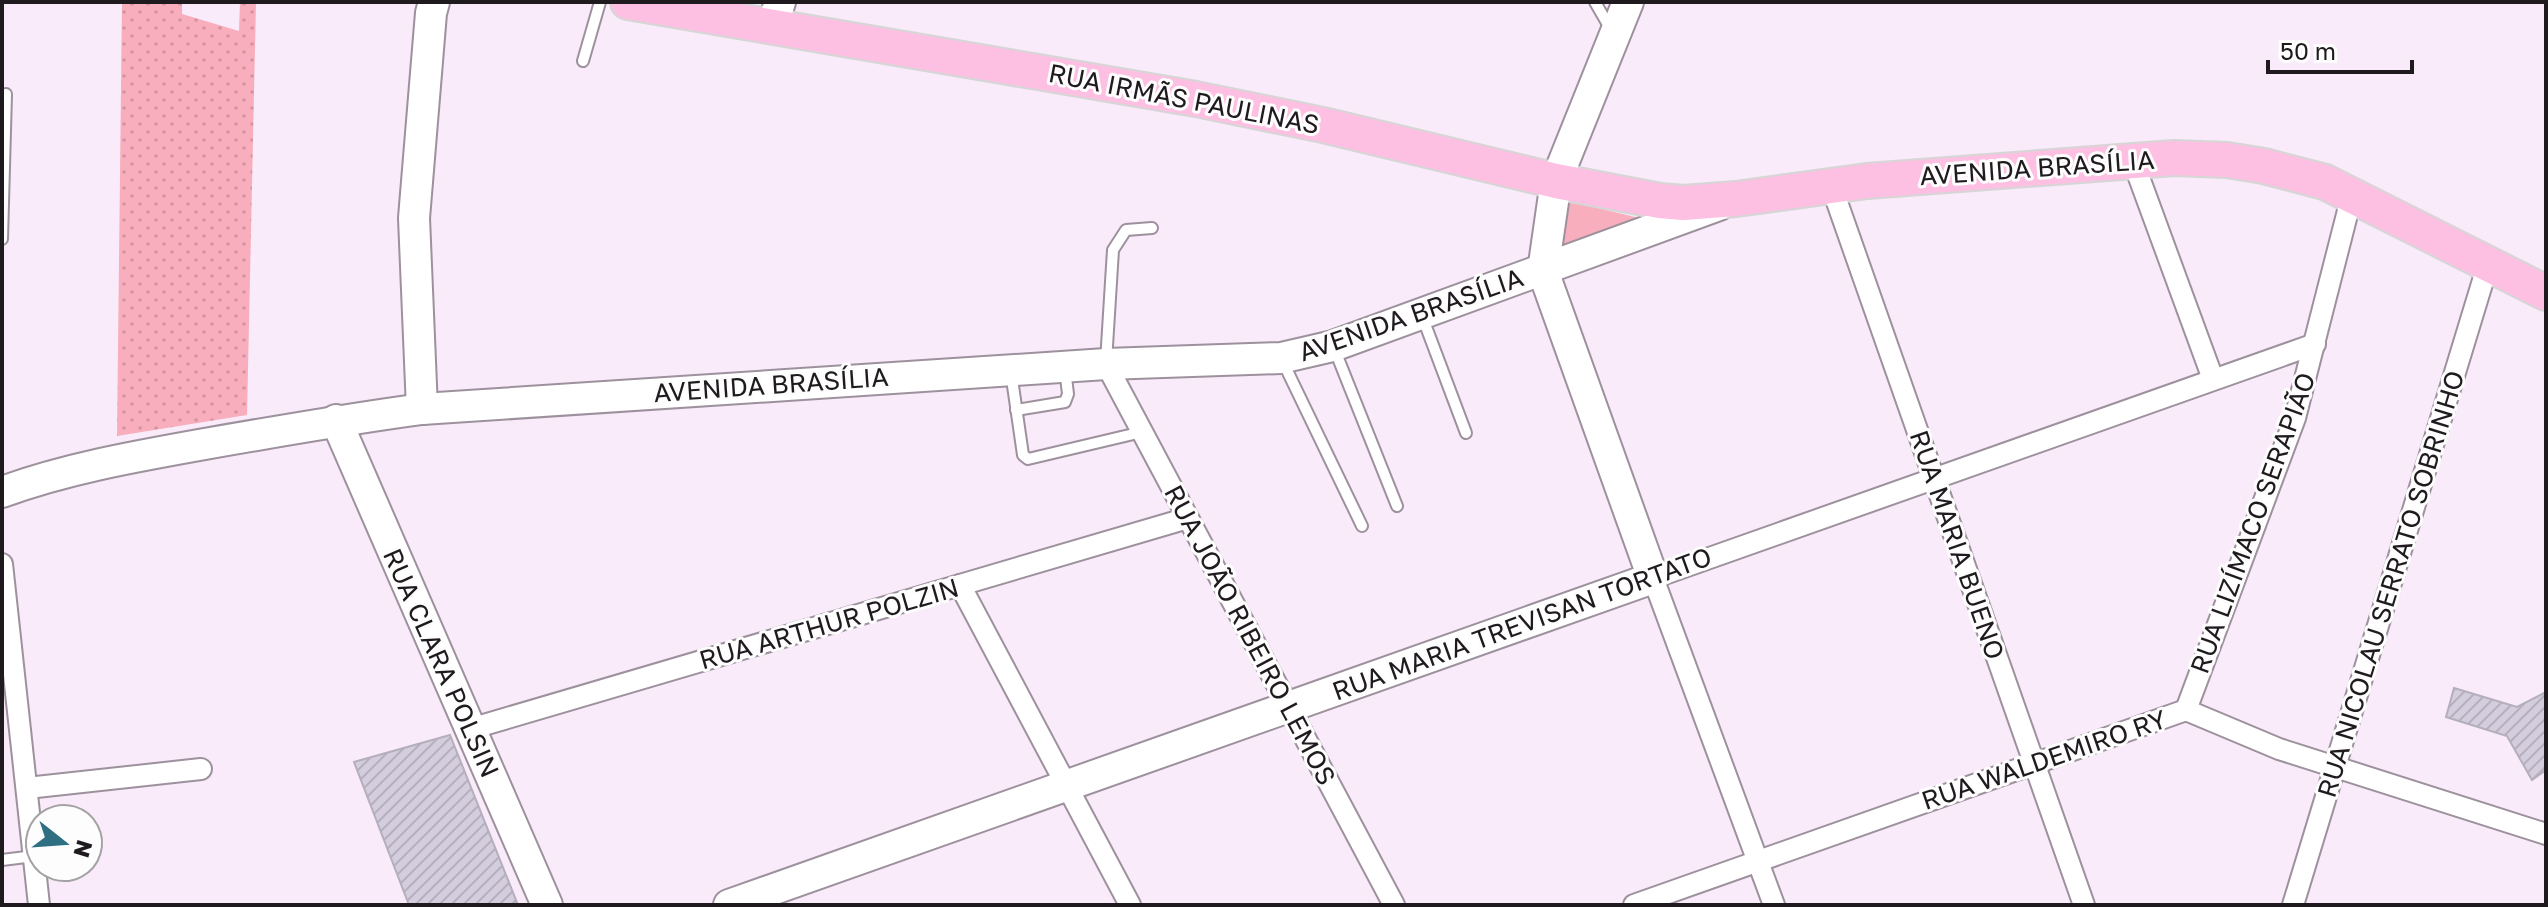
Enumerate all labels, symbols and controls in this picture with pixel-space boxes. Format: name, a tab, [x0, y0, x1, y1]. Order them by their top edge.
scale bar	[2268, 24, 2412, 74]
text: 50 m	[2280, 36, 2336, 65]
street label: RUA IRMÃS PAULINAS	[1046, 57, 1322, 140]
street label: AVENIDA BRASÍLIA	[1918, 144, 2155, 191]
street label: AVENIDA BRASÍLIA	[1295, 262, 1527, 367]
street label: AVENIDA BRASÍLIA	[652, 361, 889, 408]
street label: RUA NICOLAU SERRATO SOBRINHO	[2311, 367, 2470, 801]
street label: RUA LIZÍMACO SERAPIÃO	[2184, 368, 2321, 677]
street label: RUA MARIA BUENO	[1904, 426, 2011, 664]
street label: RUA JOÃO RIBEIRO LEMOS	[1158, 480, 1343, 790]
street label: RUA MARIA TREVISAN TORTATO	[1328, 540, 1716, 707]
street label: RUA CLARA POLSIN	[377, 544, 506, 782]
street label: RUA ARTHUR POLZIN	[696, 572, 962, 675]
street label: RUA WALDEMIRO RY	[1917, 703, 2171, 816]
north arrow	[24, 803, 104, 883]
text: N	[68, 837, 99, 861]

